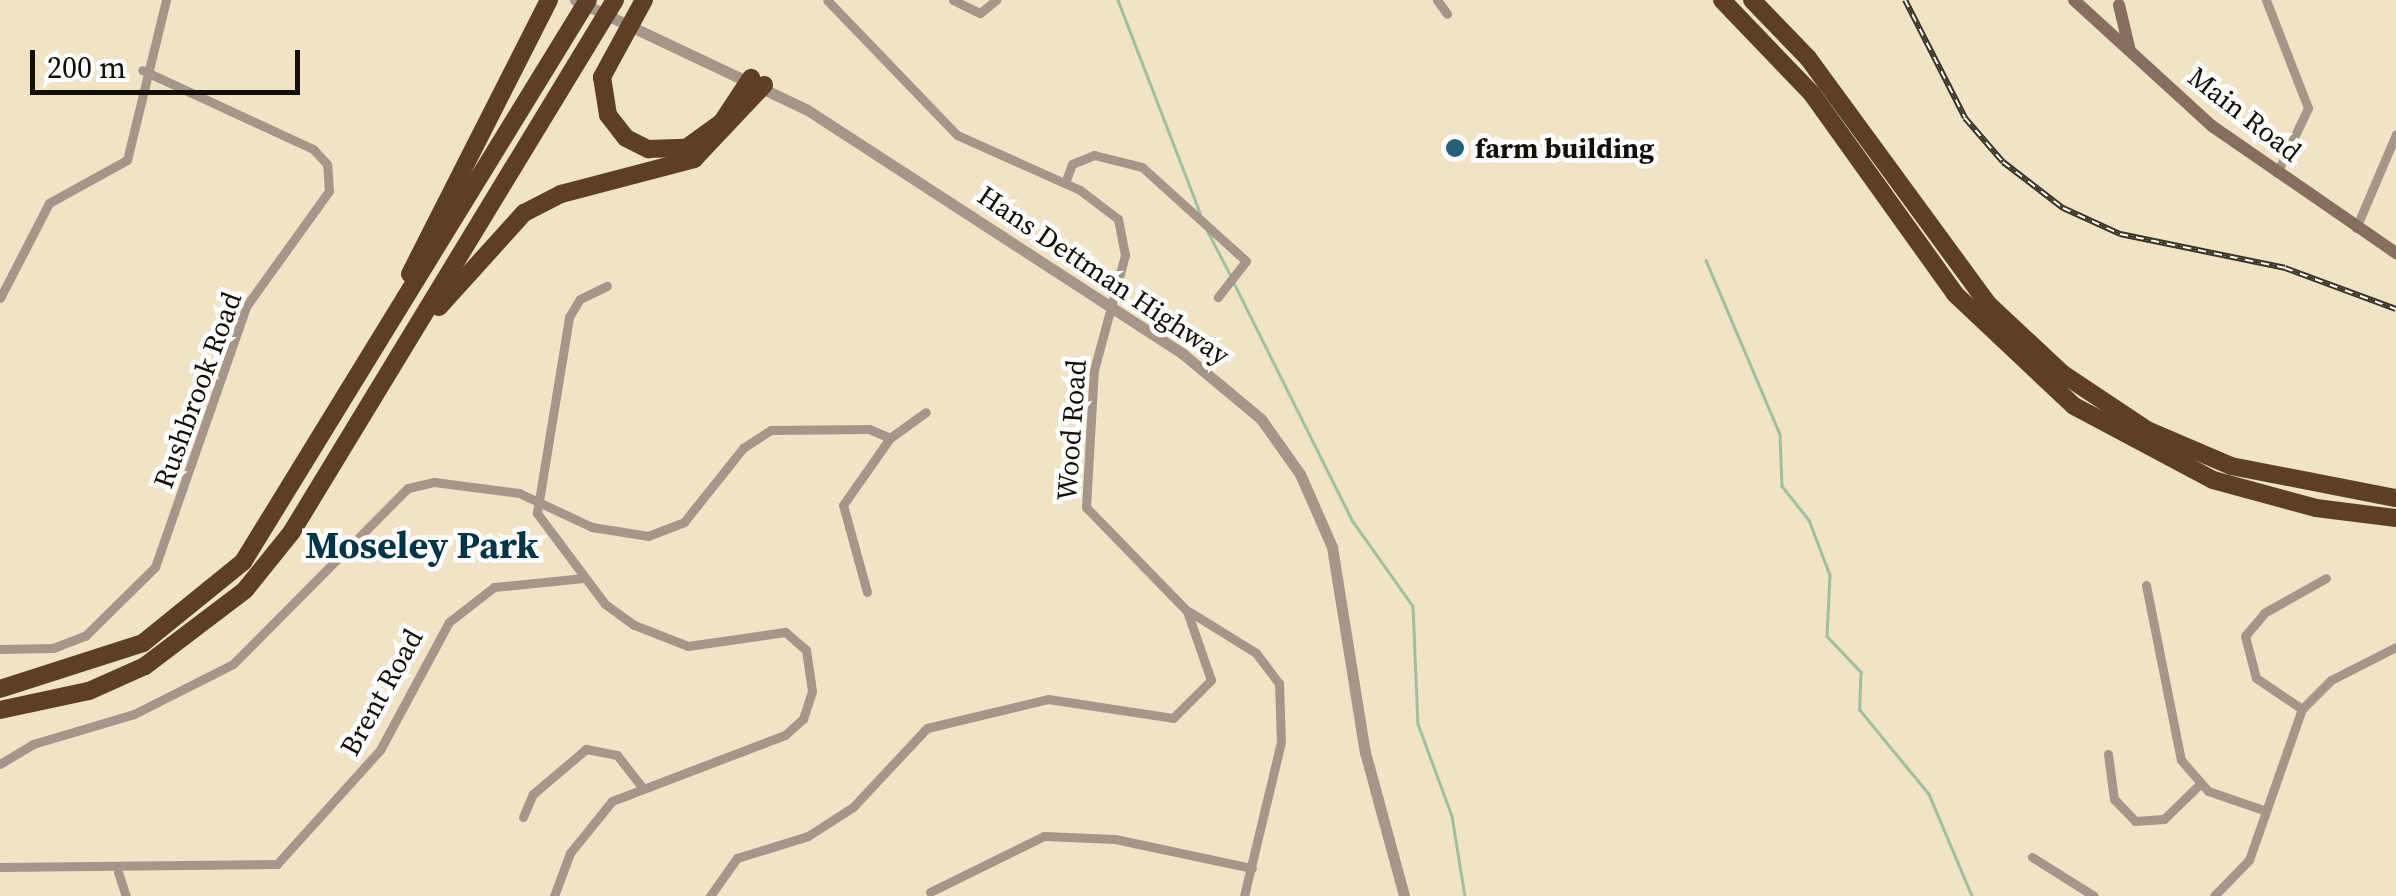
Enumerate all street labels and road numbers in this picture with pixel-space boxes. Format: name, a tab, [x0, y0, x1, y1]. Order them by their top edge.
street label: Main Road	[2182, 59, 2308, 169]
street label: Hans Dettman Highway	[972, 178, 1236, 372]
street label: Rushbrook Road	[146, 287, 248, 493]
street label: Wood Road	[1049, 358, 1093, 502]
street label: Brent Road	[333, 623, 429, 761]

